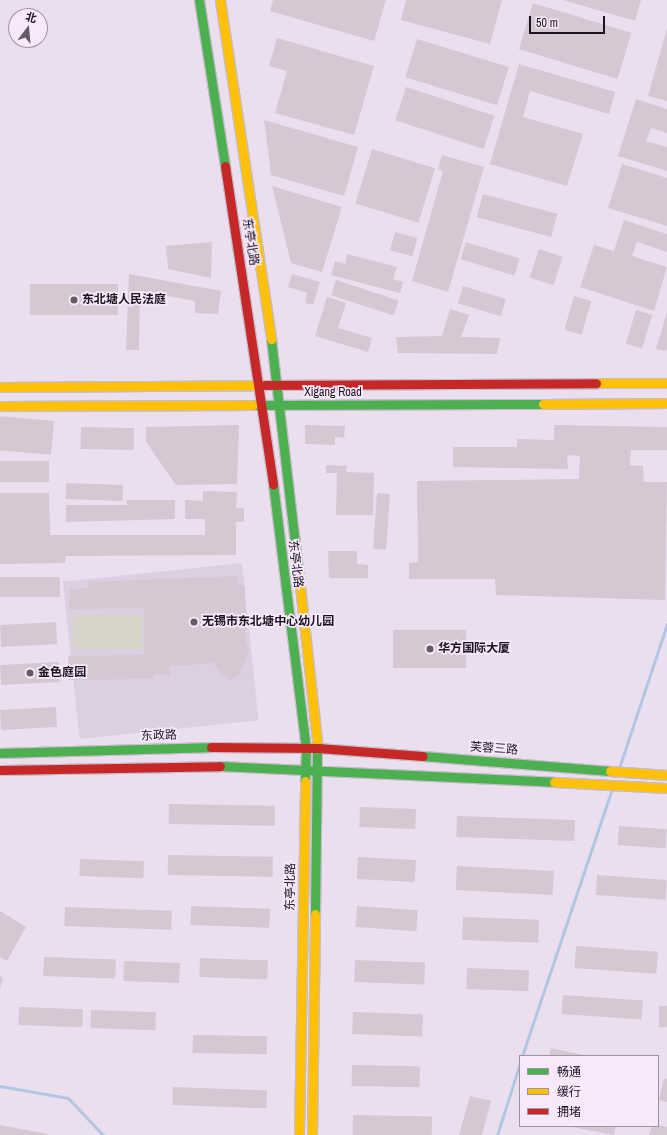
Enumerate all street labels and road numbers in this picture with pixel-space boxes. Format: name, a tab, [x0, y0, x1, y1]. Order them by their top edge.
street label: 东亭北路	[239, 217, 261, 267]
street label: Xigang Road	[304, 386, 362, 400]
street label: 东亭北路	[285, 539, 305, 589]
street label: 东政路	[141, 728, 177, 744]
street label: 芙蓉三路	[470, 740, 518, 758]
street label: 东亭北路	[283, 863, 299, 911]

